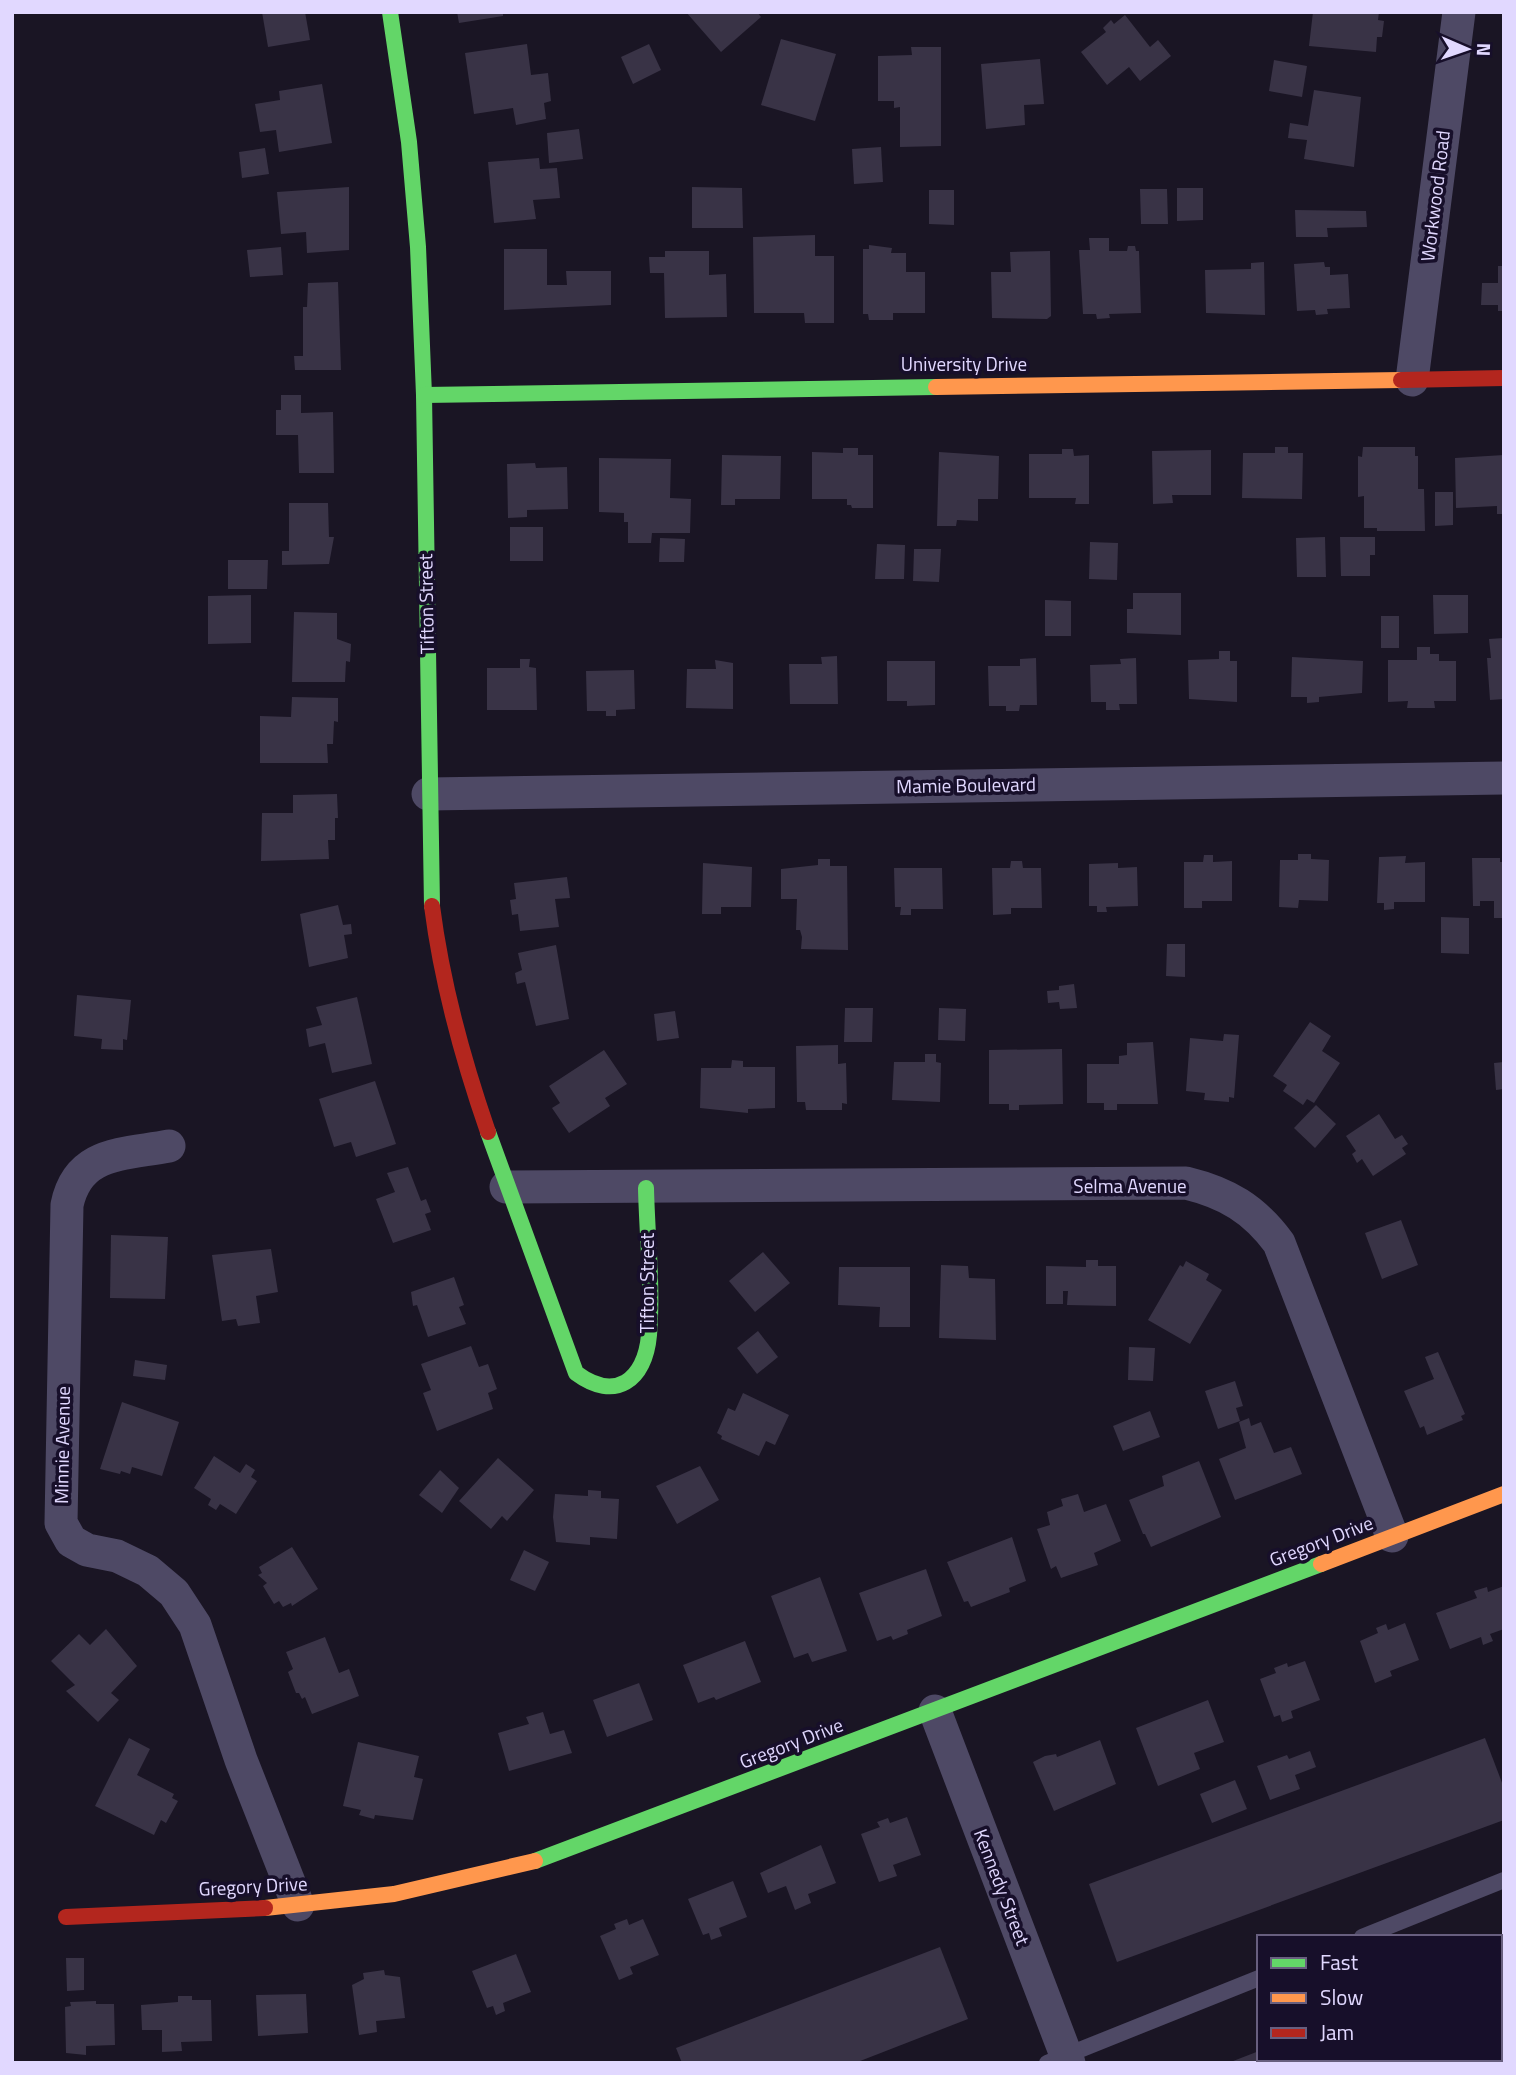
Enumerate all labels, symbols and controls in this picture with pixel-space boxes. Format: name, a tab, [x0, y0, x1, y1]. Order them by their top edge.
north arrow	[1432, 14, 1502, 84]
text: N	[1470, 43, 1499, 57]
street label: Workwood Road	[1412, 129, 1457, 263]
street label: University Drive	[901, 349, 1027, 378]
street label: Tifton Street	[410, 553, 441, 655]
street label: Mamie Boulevard	[896, 769, 1036, 800]
street label: Selma Avenue	[1073, 1171, 1187, 1200]
street label: Tifton Street	[632, 1232, 661, 1333]
street label: Minnie Avenue	[46, 1386, 77, 1504]
street label: Gregory Drive	[1265, 1507, 1377, 1574]
street label: Gregory Drive	[735, 1709, 847, 1776]
street label: Kennedy Street	[967, 1824, 1038, 1950]
street label: Gregory Drive	[198, 1868, 308, 1903]
legend	[1257, 1935, 1502, 2061]
text: Fast	[1320, 1946, 1359, 1978]
text: Slow	[1320, 1981, 1363, 2013]
text: Jam	[1320, 2016, 1354, 2048]

